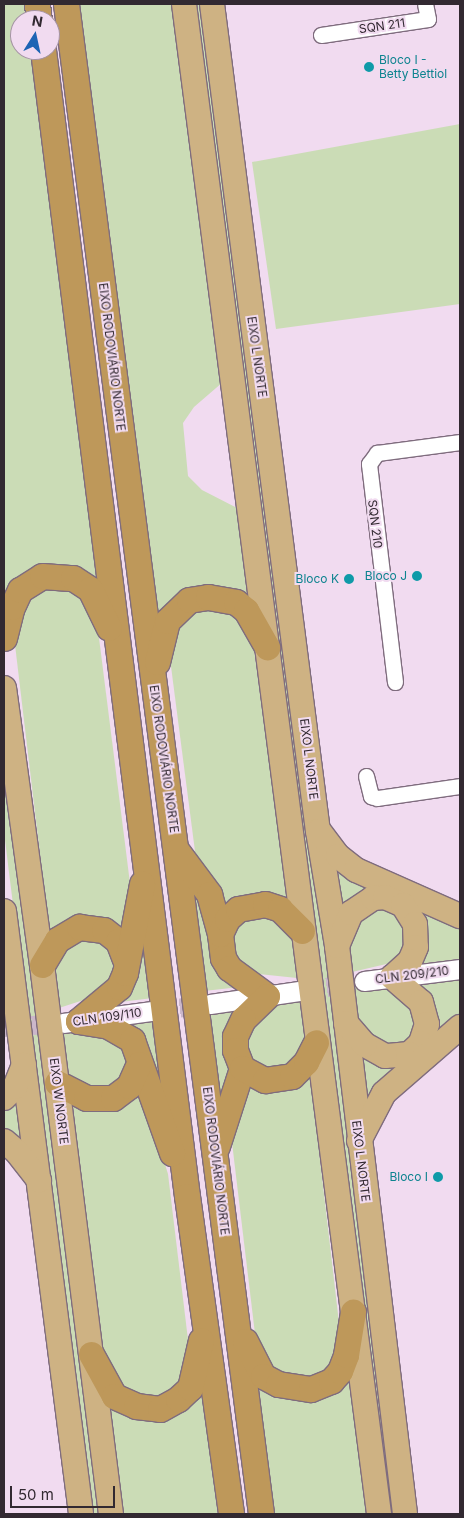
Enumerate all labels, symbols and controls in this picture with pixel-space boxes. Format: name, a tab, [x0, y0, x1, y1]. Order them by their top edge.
north arrow	[10, 10, 60, 60]
text: N	[31, 11, 44, 30]
street label: SQN 211	[358, 16, 406, 36]
place label: Bloco I - Betty Bettiol	[379, 53, 447, 81]
marker: Bloco I - Betty Bettiol	[363, 61, 375, 73]
street label: EIXO RODOVIÁRIO NORTE	[96, 282, 128, 432]
street label: EIXO L NORTE	[244, 315, 270, 399]
street label: SQN 210	[365, 499, 385, 549]
place label: Bloco J	[365, 569, 407, 583]
marker: Bloco J	[411, 570, 423, 582]
place label: Bloco K	[296, 572, 339, 586]
marker: Bloco K	[343, 573, 355, 585]
street label: EIXO RODOVIÁRIO NORTE	[146, 684, 182, 834]
street label: EIXO L NORTE	[297, 718, 321, 800]
street label: CLN 209/210	[374, 963, 450, 987]
street label: CLN 109/110	[72, 1005, 142, 1029]
street label: EIXO W NORTE	[47, 1057, 71, 1145]
street label: EIXO RODOVIÁRIO NORTE	[200, 1086, 232, 1236]
street label: EIXO L NORTE	[349, 1120, 373, 1202]
place label: Bloco I	[389, 1170, 428, 1184]
marker: Bloco I	[432, 1171, 444, 1183]
scale bar	[12, 1476, 118, 1508]
text: 50 m	[18, 1485, 54, 1504]

